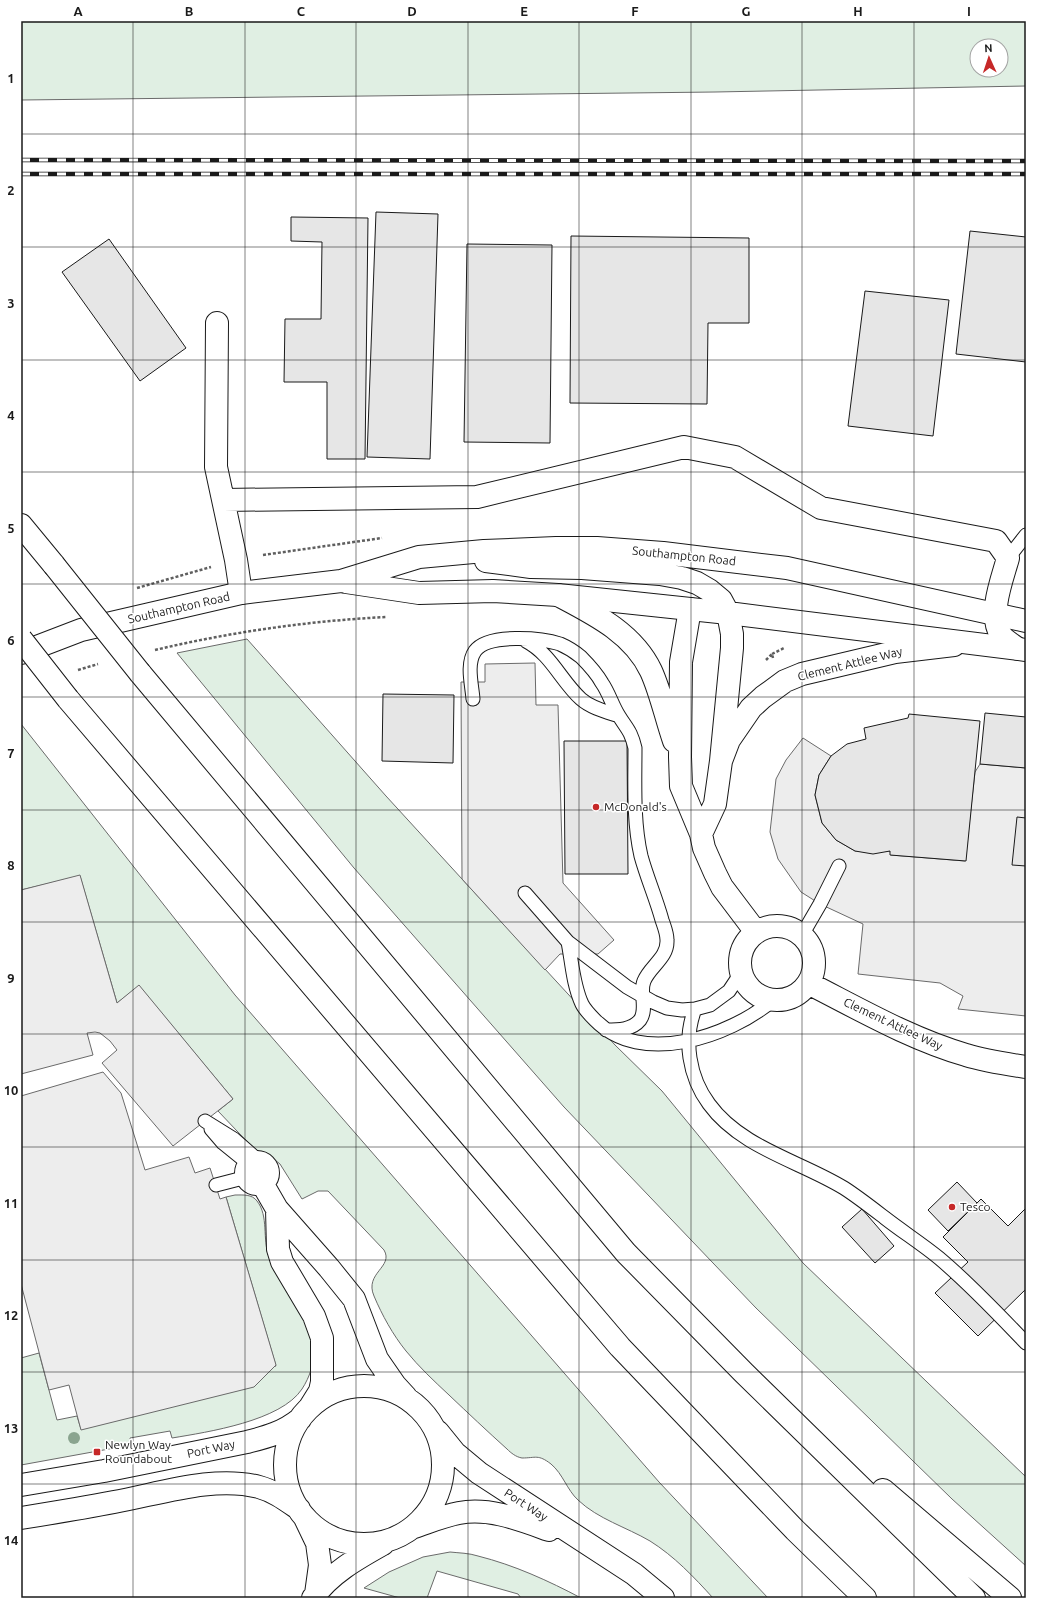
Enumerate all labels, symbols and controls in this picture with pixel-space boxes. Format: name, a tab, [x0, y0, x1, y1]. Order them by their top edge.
text: A	[73, 4, 83, 18]
text: B	[185, 4, 194, 18]
text: C	[297, 4, 306, 18]
text: D	[407, 4, 417, 18]
text: E	[520, 4, 528, 18]
text: F	[631, 4, 639, 18]
text: G	[742, 4, 751, 18]
text: H	[853, 4, 863, 18]
text: I	[967, 4, 971, 18]
north arrow	[969, 38, 1009, 78]
text: N	[984, 42, 993, 54]
text: 1	[7, 71, 15, 85]
text: 2	[7, 183, 15, 197]
text: 3	[7, 296, 15, 310]
text: 4	[7, 408, 15, 422]
text: 5	[7, 521, 15, 535]
street label: Southampton Road	[632, 544, 737, 567]
street label: Southampton Road	[127, 589, 231, 626]
text: 6	[7, 633, 15, 647]
street label: Clement Attlee Way	[796, 644, 904, 683]
text: 7	[7, 746, 15, 760]
place label: McDonald's	[604, 800, 667, 813]
marker: McDonald's	[591, 802, 601, 812]
text: 8	[7, 858, 15, 872]
text: 9	[7, 971, 15, 985]
street label: Clement Attlee Way	[842, 995, 945, 1052]
text: 10	[4, 1083, 18, 1097]
text: 11	[4, 1196, 18, 1210]
place label: Tesco	[960, 1200, 991, 1213]
marker: Tesco	[947, 1202, 957, 1212]
text: 12	[4, 1308, 18, 1322]
text: 13	[4, 1421, 18, 1435]
street label: Port Way	[186, 1437, 236, 1460]
place label: Newlyn Way Roundabout	[105, 1438, 172, 1465]
marker: Newlyn Way Roundabout	[92, 1447, 102, 1457]
street label: Port Way	[502, 1486, 550, 1523]
text: 14	[4, 1533, 18, 1547]

